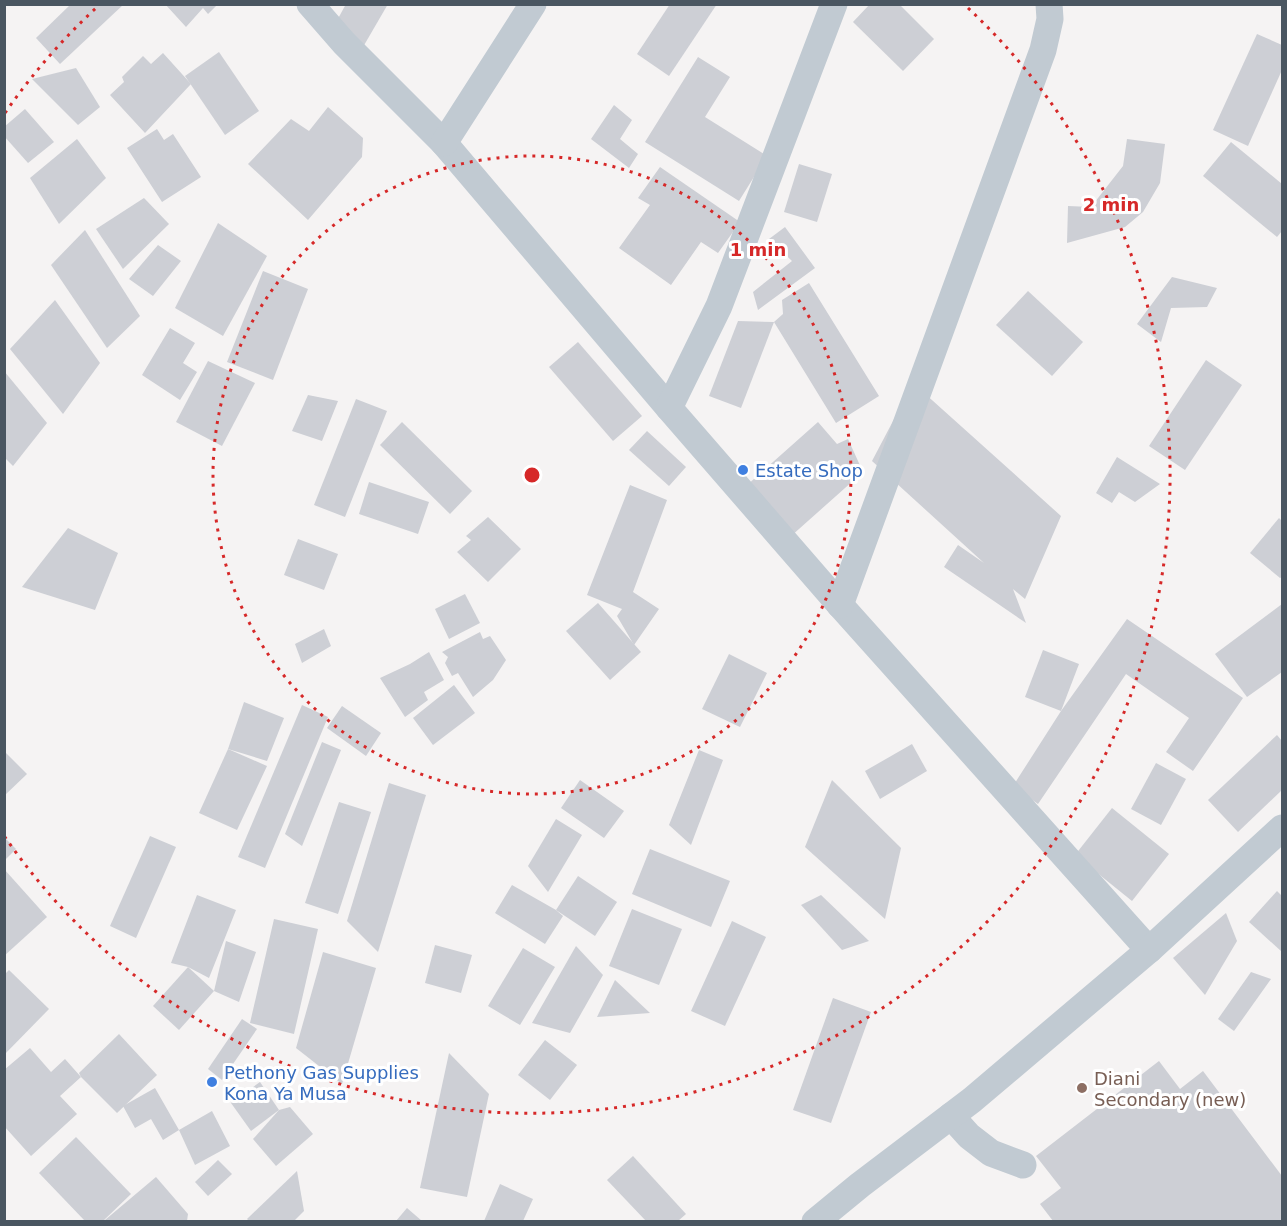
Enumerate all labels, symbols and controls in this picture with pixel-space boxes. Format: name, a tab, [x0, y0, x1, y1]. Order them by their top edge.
text: 2 min	[1083, 194, 1139, 215]
text: 1 min	[730, 239, 786, 260]
place label: Estate Shop	[755, 460, 863, 481]
marker: Estate Shop	[736, 463, 750, 477]
centre of rings	[522, 465, 542, 485]
place label: Pethony Gas Supplies Kona Ya Musa	[224, 1062, 419, 1104]
place label: Diani Secondary (new)	[1094, 1068, 1246, 1110]
marker: Pethony Gas Supplies Kona Ya Musa	[205, 1075, 219, 1089]
marker: Diani Secondary (new)	[1075, 1081, 1089, 1095]

